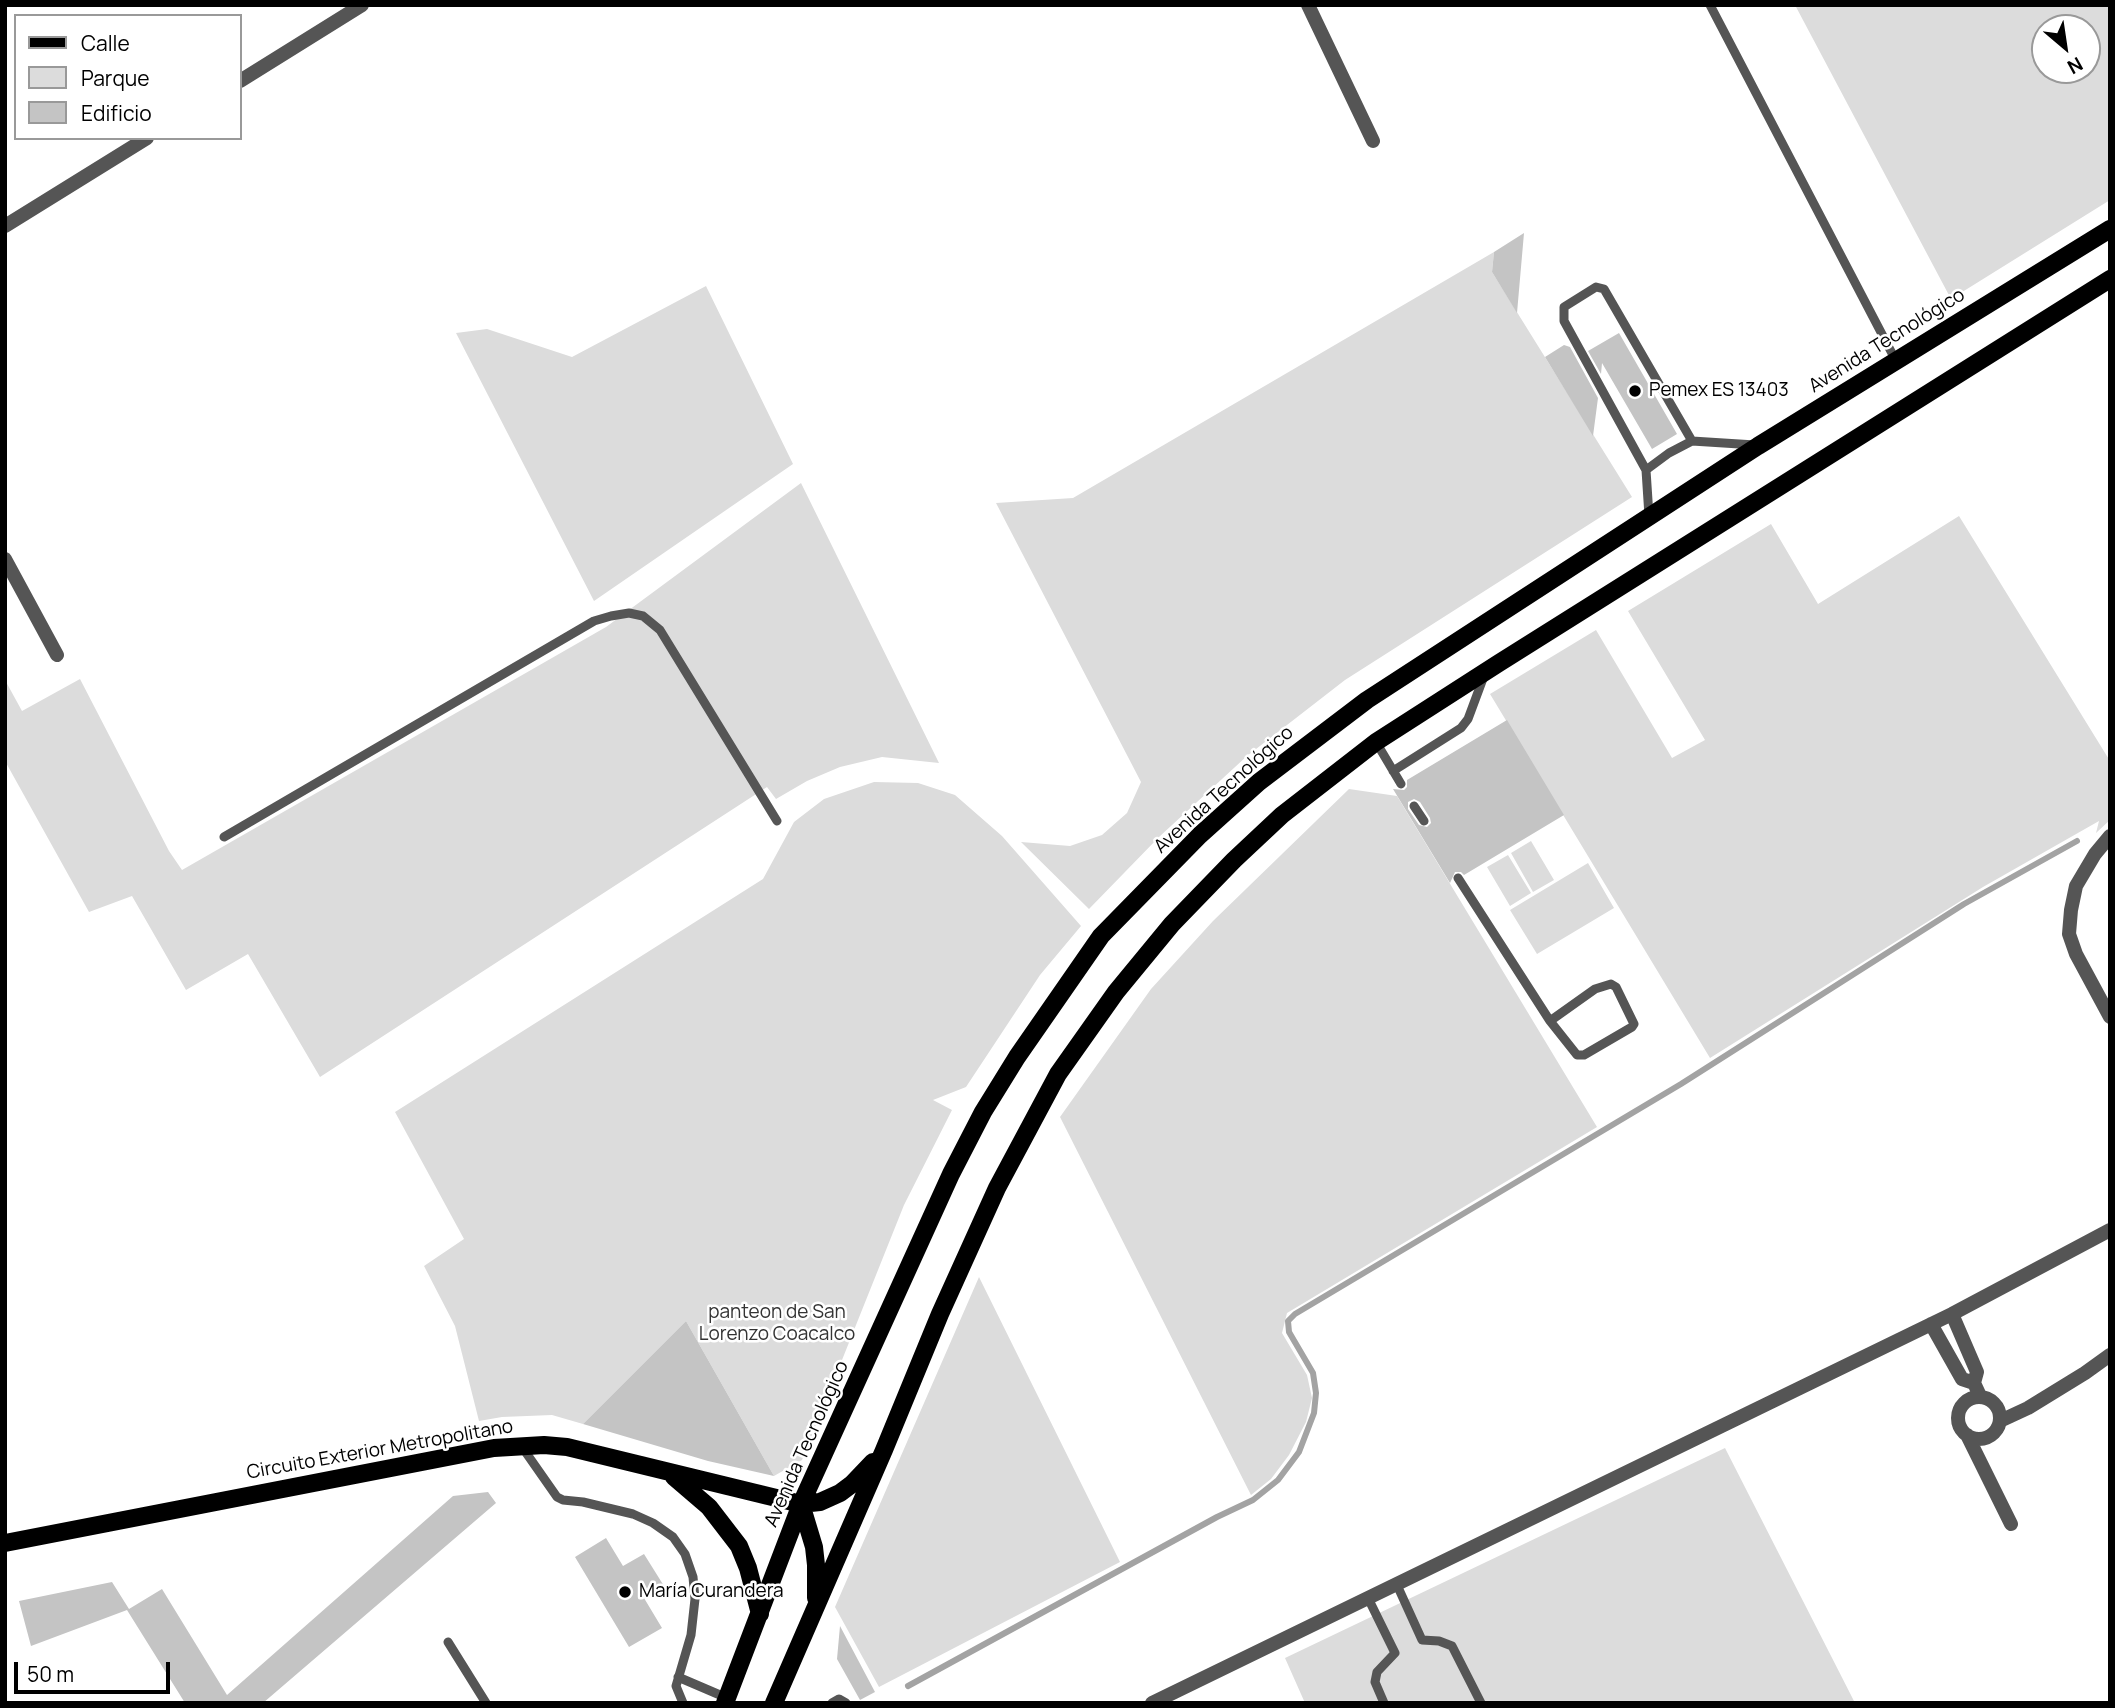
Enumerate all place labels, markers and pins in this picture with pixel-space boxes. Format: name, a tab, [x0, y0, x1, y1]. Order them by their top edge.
place label: Pemex ES 13403	[1649, 380, 1789, 402]
marker: Pemex ES 13403	[1627, 383, 1643, 399]
place label: María Curandera	[639, 1581, 784, 1603]
marker: María Curandera	[617, 1584, 633, 1600]

